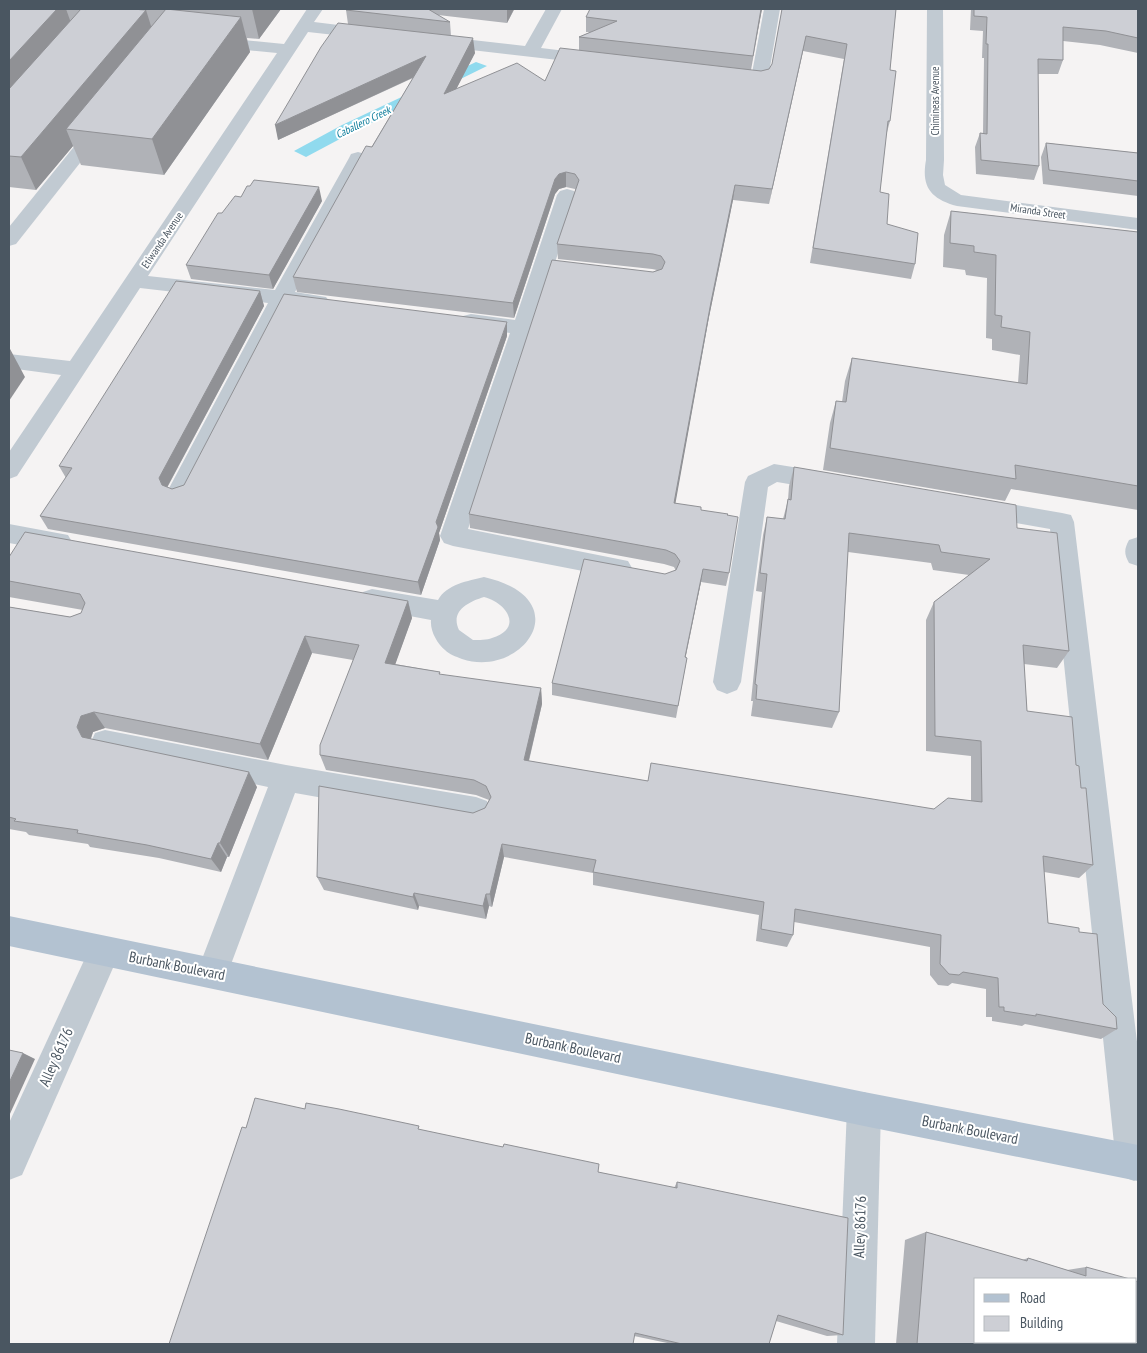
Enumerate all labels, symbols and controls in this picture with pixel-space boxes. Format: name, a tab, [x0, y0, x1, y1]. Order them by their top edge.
street label: Chimineas Avenue	[928, 66, 942, 136]
water label: Caballero Creek	[333, 102, 394, 141]
street label: Miranda Street	[1009, 200, 1067, 222]
street label: Etiwanda Avenue	[138, 209, 186, 271]
street label: Burbank Boulevard	[128, 947, 227, 984]
street label: Alley 86176	[34, 1024, 77, 1089]
street label: Burbank Boulevard	[524, 1028, 623, 1067]
street label: Burbank Boulevard	[921, 1111, 1020, 1148]
street label: Alley 86176	[849, 1195, 870, 1258]
legend	[974, 1278, 1137, 1343]
text: Road	[1020, 1288, 1046, 1307]
text: Building	[1020, 1313, 1063, 1332]

